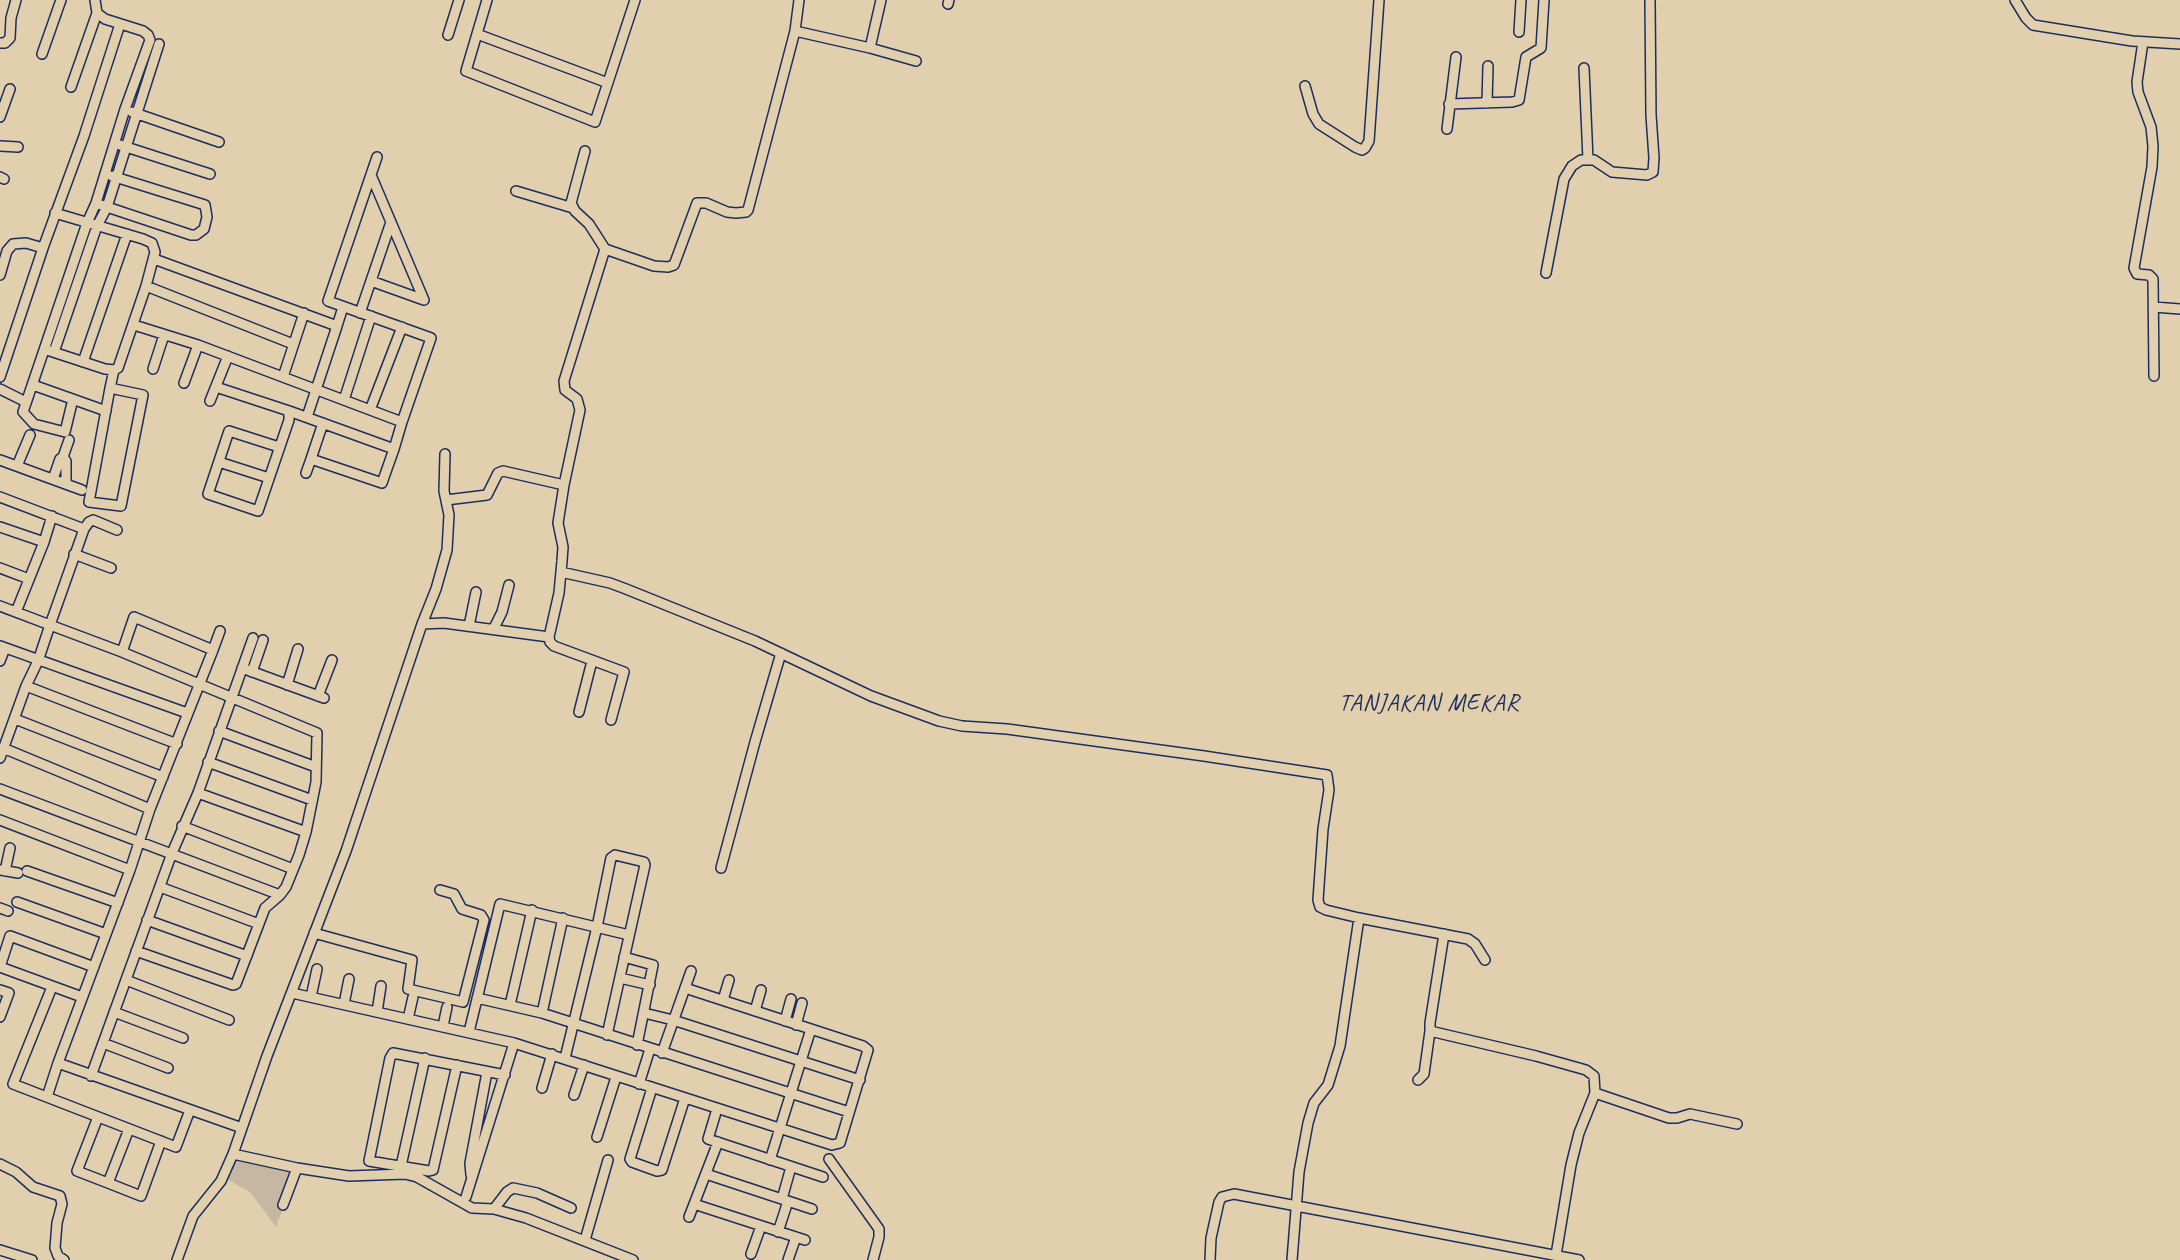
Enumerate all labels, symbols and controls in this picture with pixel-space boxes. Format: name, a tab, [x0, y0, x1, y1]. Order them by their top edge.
district label: TANJAKAN MEKAR	[1339, 690, 1519, 718]

